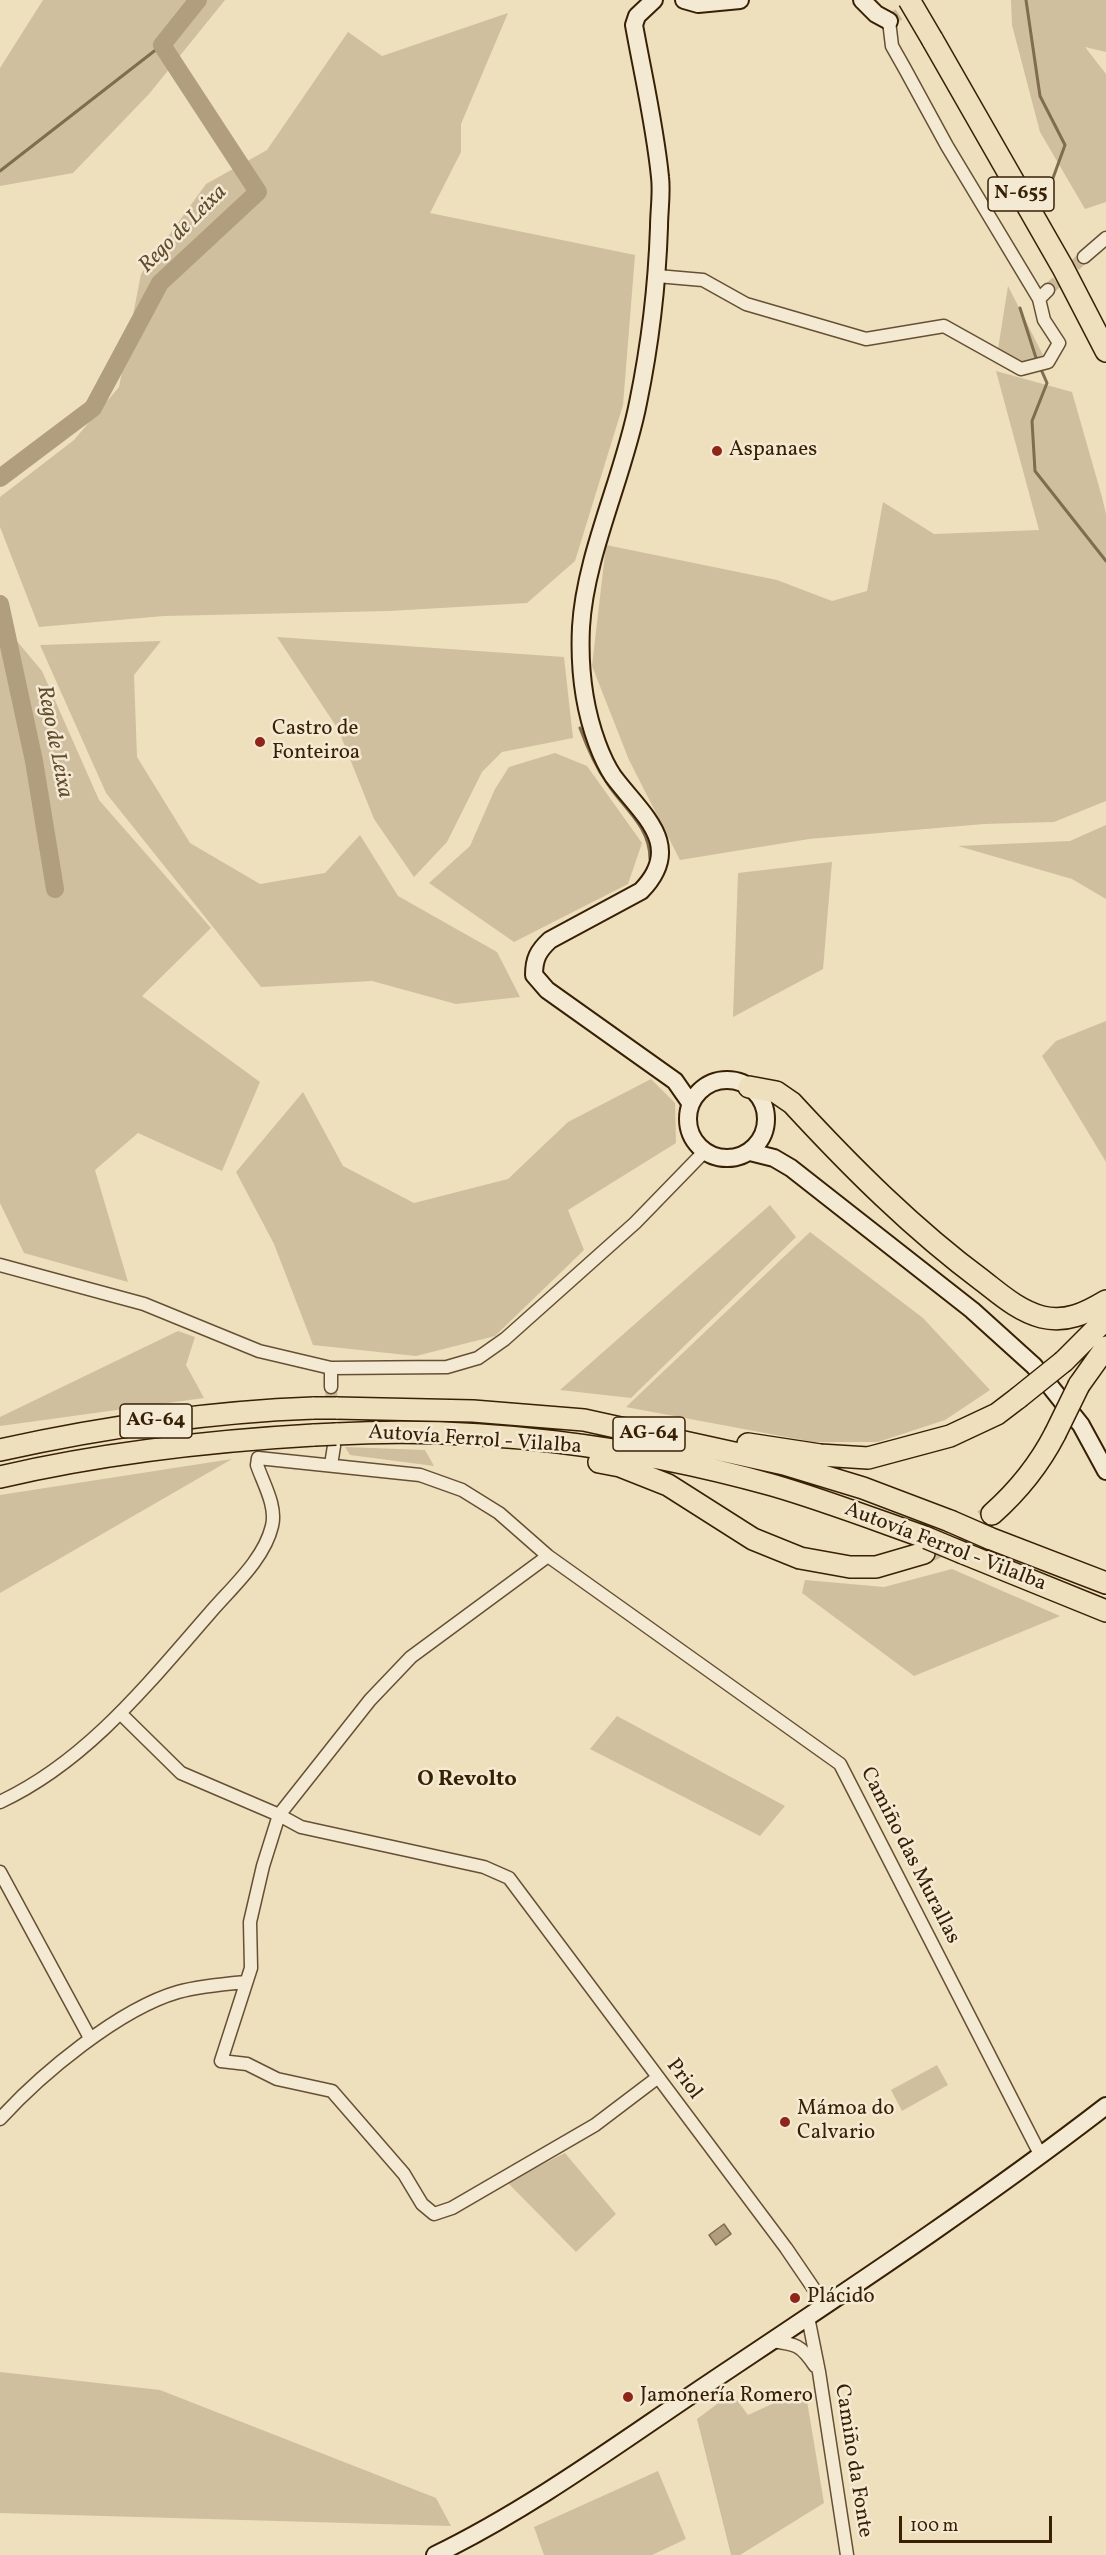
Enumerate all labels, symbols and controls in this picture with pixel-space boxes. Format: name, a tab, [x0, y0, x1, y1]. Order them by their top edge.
road number: N-655	[988, 177, 1054, 211]
water label: Rego de Leixa	[134, 180, 234, 280]
place label: Aspanaes	[729, 438, 817, 464]
marker: Aspanaes	[710, 444, 724, 458]
water label: Rego de Leixa	[29, 683, 77, 801]
place label: Castro de Fonteiroa	[272, 717, 360, 767]
marker: Castro de Fonteiroa	[253, 735, 267, 749]
road number: AG-64	[120, 1404, 192, 1438]
road number: AG-64	[613, 1417, 685, 1451]
street label: Autovía Ferrol - Vilalba	[368, 1421, 582, 1461]
street label: Autovía Ferrol - Vilalba	[841, 1498, 1049, 1598]
street label: Camiño das Murallas	[854, 1764, 964, 1948]
district label: O Revolto	[417, 1768, 517, 1794]
street label: Priol	[660, 2055, 706, 2105]
place label: Mámoa do Calvario	[797, 2097, 894, 2147]
marker: Mámoa do Calvario	[778, 2115, 792, 2129]
place label: Plácido	[807, 2285, 875, 2311]
marker: Plácido	[788, 2291, 802, 2305]
street label: Camiño da Fonte	[827, 2382, 877, 2540]
place label: Jamonería Romero	[640, 2384, 813, 2410]
marker: Jamonería Romero	[621, 2390, 635, 2404]
scale bar	[902, 2504, 1055, 2542]
text: 100 m	[910, 2514, 959, 2539]

